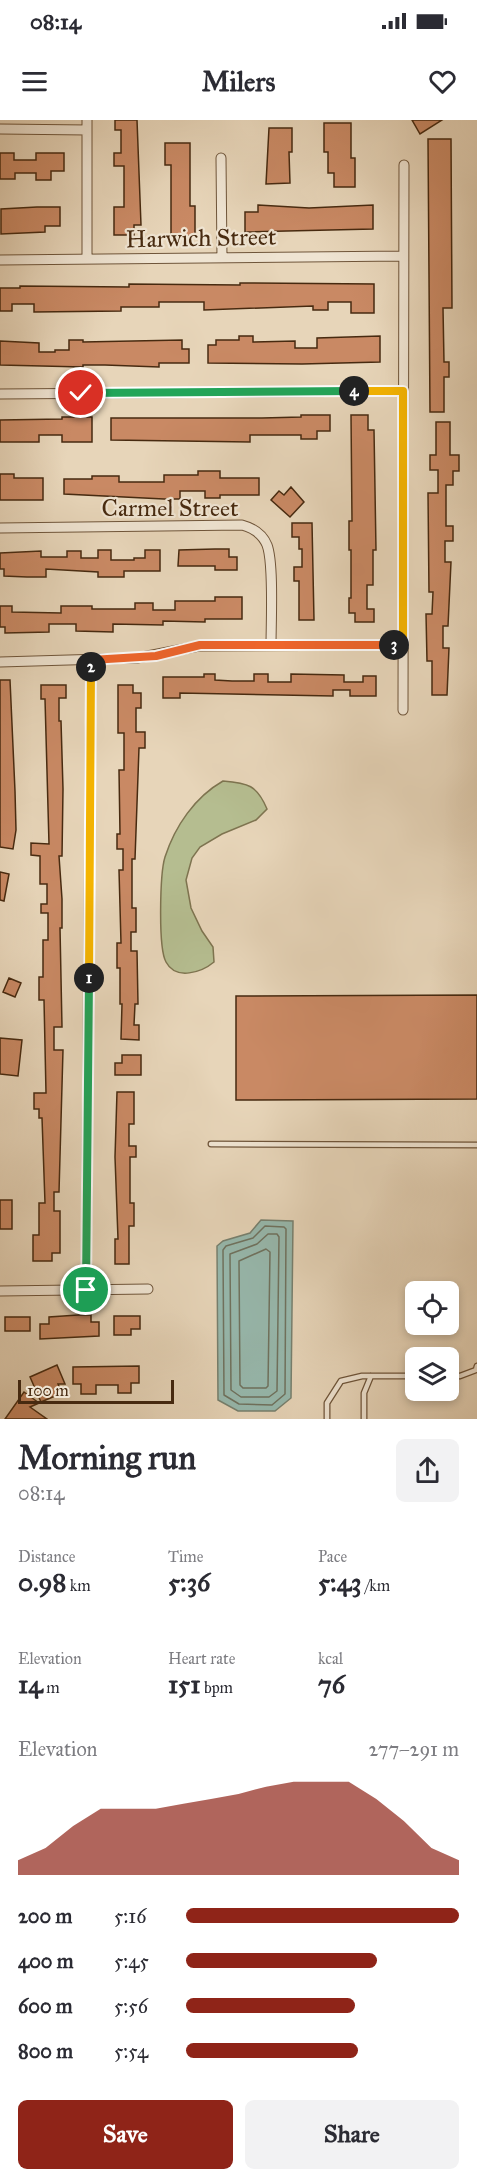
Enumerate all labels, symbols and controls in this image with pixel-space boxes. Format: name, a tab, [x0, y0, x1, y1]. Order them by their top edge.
text: 08:14	[30, 8, 81, 35]
icon: menu	[18, 65, 51, 98]
text: Milers	[202, 65, 275, 98]
icon: heart	[426, 65, 459, 98]
street label: Harwich Street	[125, 222, 277, 254]
pin	[55, 367, 106, 418]
icon: check	[64, 376, 97, 409]
pin: 4	[339, 376, 369, 406]
text: 4	[350, 381, 358, 400]
street label: Carmel Street	[102, 493, 239, 523]
pin: 3	[379, 630, 409, 660]
text: 3	[391, 635, 397, 654]
pin: 2	[76, 652, 106, 682]
text: 2	[87, 657, 95, 676]
pin: 1	[74, 963, 104, 993]
text: 1	[86, 968, 92, 987]
pin	[60, 1264, 111, 1315]
icon: arrive	[69, 1273, 102, 1306]
map controls	[405, 1281, 459, 1401]
button: locate	[405, 1281, 459, 1335]
button: layers	[405, 1347, 459, 1401]
scale bar	[18, 1377, 174, 1404]
text: 100 m	[27, 1381, 69, 1400]
text: Morning run	[18, 1438, 196, 1478]
button: share	[396, 1439, 459, 1502]
text: 08:14	[18, 1481, 64, 1505]
text: Distance	[18, 1547, 75, 1566]
text: Time	[168, 1547, 203, 1566]
text: Pace	[318, 1547, 347, 1566]
text: 0.98	[18, 1566, 66, 1598]
text: 5:36	[168, 1566, 210, 1598]
text: 5:43	[318, 1566, 362, 1598]
text: km	[66, 1576, 91, 1595]
text: /km	[362, 1576, 390, 1595]
text: Elevation	[18, 1649, 82, 1668]
text: Heart rate	[168, 1649, 235, 1668]
text: kcal	[318, 1649, 343, 1668]
text: 14	[18, 1668, 43, 1700]
text: 151	[168, 1668, 200, 1700]
text: 76	[318, 1668, 345, 1700]
text: m	[43, 1678, 60, 1697]
text: bpm	[200, 1678, 233, 1697]
text: Elevation	[18, 1737, 97, 1761]
text: 277–291 m	[368, 1737, 459, 1761]
text: 200 m	[18, 1904, 72, 1928]
text: 5:16	[114, 1904, 146, 1928]
text: 400 m	[18, 1949, 74, 1973]
text: 5:45	[114, 1949, 149, 1973]
text: 600 m	[18, 1994, 73, 2018]
text: 5:56	[114, 1994, 148, 2018]
text: 800 m	[18, 2039, 73, 2063]
text: 5:54	[114, 2039, 148, 2063]
button: Save	[18, 2100, 233, 2169]
button: Share	[245, 2100, 459, 2169]

